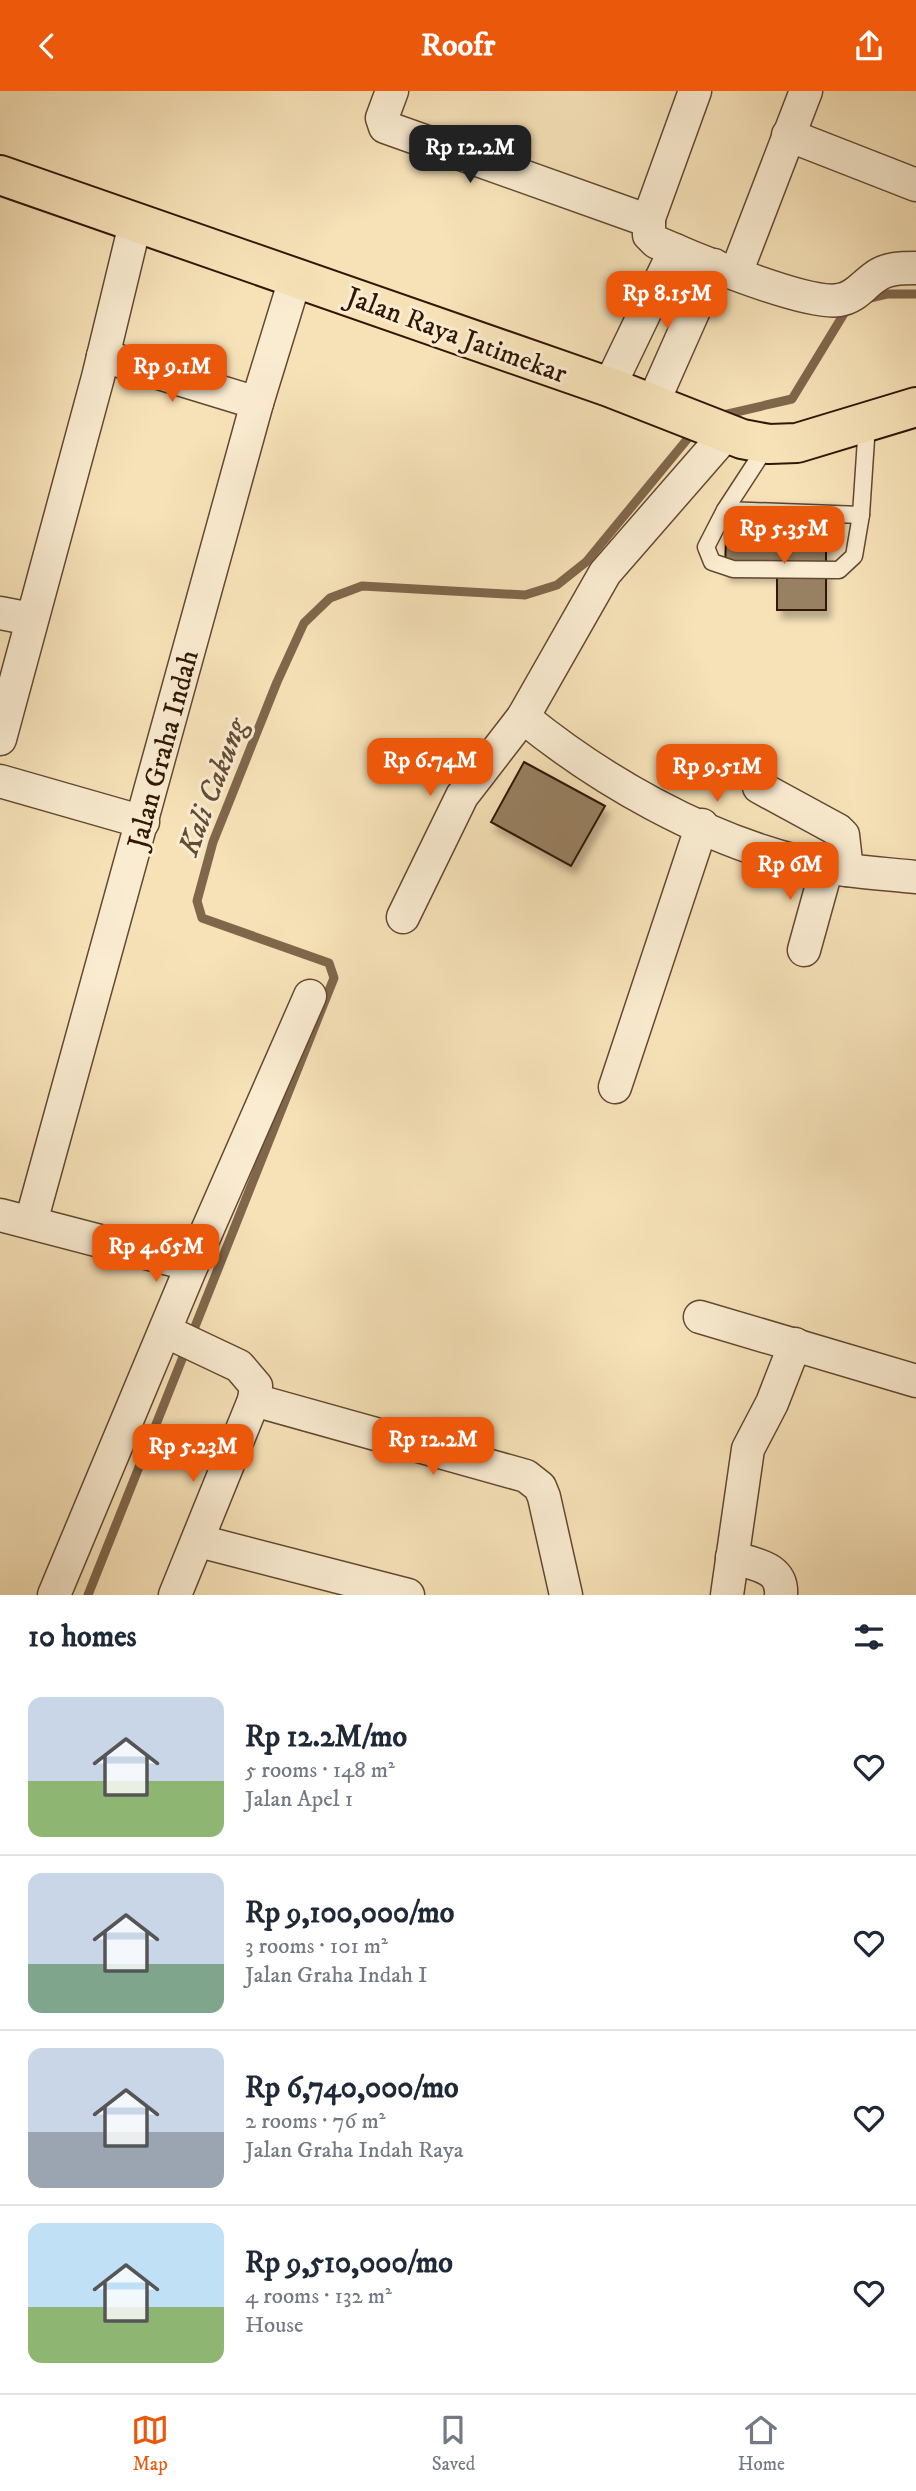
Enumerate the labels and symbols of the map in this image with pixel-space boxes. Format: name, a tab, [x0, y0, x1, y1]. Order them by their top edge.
pin: Rp 12.2M	[398, 125, 542, 185]
pin: Rp 8.15M	[595, 271, 739, 331]
street label: Jalan Raya Jatimekar	[338, 278, 572, 392]
pin: Rp 9.1M	[107, 345, 237, 404]
pin: Rp 5.35M	[712, 507, 856, 566]
street label: Jalan Graha Indah	[119, 646, 207, 856]
water label: Kali Cakung	[170, 711, 257, 862]
pin: Rp 6.74M	[358, 739, 502, 798]
pin: Rp 9.51M	[645, 745, 789, 804]
pin: Rp 6M	[741, 843, 839, 902]
pin: Rp 4.65M	[84, 1225, 228, 1284]
pin: Rp 12.2M	[361, 1417, 505, 1477]
pin: Rp 5.23M	[121, 1425, 265, 1484]

